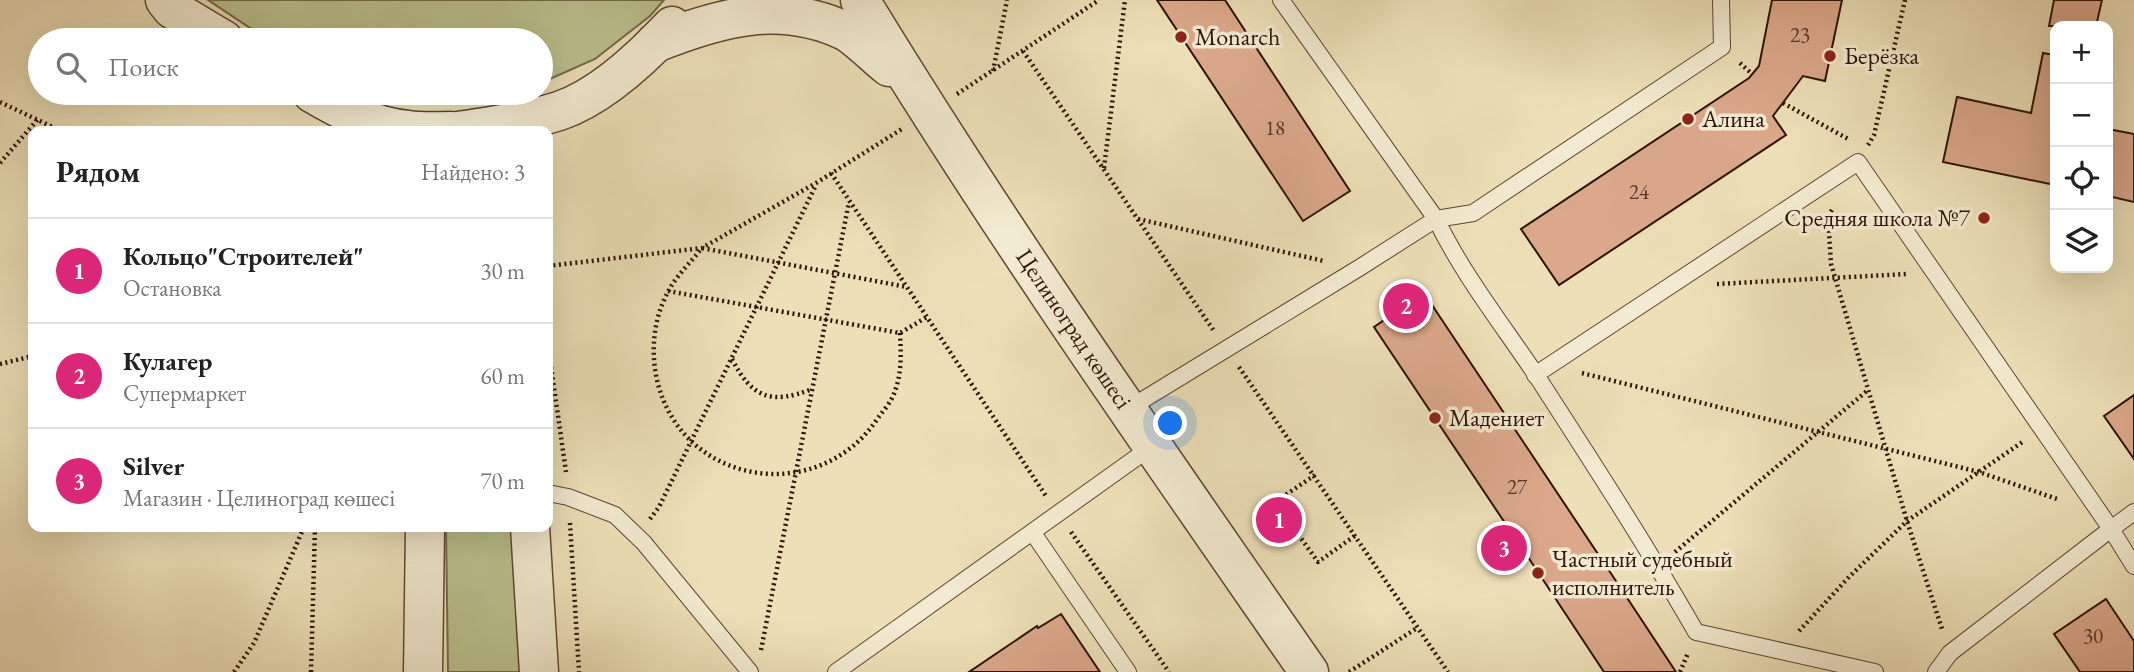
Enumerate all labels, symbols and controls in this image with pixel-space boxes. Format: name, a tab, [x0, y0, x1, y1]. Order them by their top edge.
place label: Monarch	[1195, 21, 1280, 52]
house number: 23	[1790, 21, 1810, 48]
map controls	[2050, 21, 2113, 273]
button: +	[2050, 21, 2113, 84]
search box	[28, 28, 553, 105]
marker: Monarch	[1173, 29, 1189, 45]
place label: Берёзка	[1844, 40, 1920, 71]
icon: search	[52, 48, 90, 86]
marker: Берёзка	[1822, 48, 1838, 64]
text: Поиск	[108, 50, 179, 84]
button: −	[2050, 84, 2113, 147]
place label: Алина	[1701, 103, 1765, 134]
marker: Алина	[1680, 111, 1696, 127]
house number: 18	[1265, 114, 1285, 141]
button: locate	[2050, 147, 2113, 210]
text: Рядом	[56, 152, 140, 191]
text: Найдено: 3	[421, 157, 525, 187]
house number: 24	[1629, 178, 1650, 205]
place label: Средняя школа №7	[1784, 202, 1970, 233]
marker: Средняя школа №7	[1976, 210, 1992, 226]
button: layers	[2050, 210, 2113, 273]
text: Кольцо"Строителей"	[123, 239, 364, 273]
street label: Целиноград көшесі	[1009, 243, 1140, 415]
text: 1	[73, 256, 85, 286]
text: 30 m	[480, 256, 525, 286]
text: Остановка	[123, 273, 221, 303]
pin: 2	[1383, 280, 1429, 332]
text: Кулагер	[123, 344, 212, 378]
text: 2	[73, 361, 85, 391]
text: 60 m	[480, 361, 525, 391]
text: Супермаркет	[123, 378, 246, 408]
place label: Мадениет	[1449, 402, 1545, 433]
your location	[1153, 406, 1187, 440]
marker: Мадениет	[1427, 410, 1443, 426]
text: Silver	[123, 449, 184, 483]
text: 3	[73, 466, 85, 496]
text: 70 m	[480, 466, 525, 496]
house number: 27	[1507, 473, 1528, 500]
text: Магазин · Целиноград көшесі	[123, 483, 395, 513]
pin: 1	[1256, 494, 1302, 546]
pin: 3	[1481, 522, 1527, 574]
place label: Частный судебный исполнитель	[1552, 543, 1733, 602]
marker: Частный судебный исполнитель	[1530, 565, 1546, 581]
house number: 30	[2083, 622, 2103, 649]

